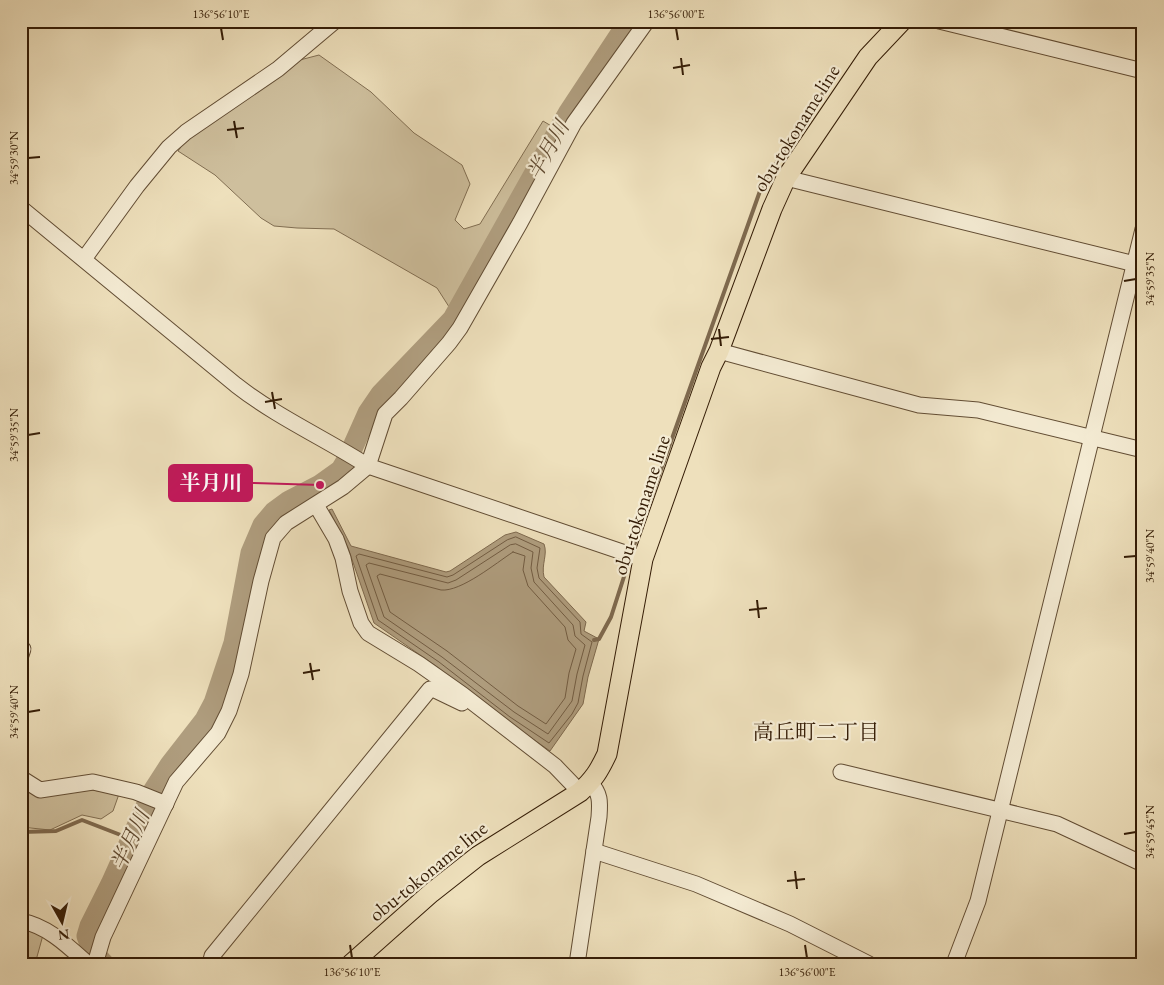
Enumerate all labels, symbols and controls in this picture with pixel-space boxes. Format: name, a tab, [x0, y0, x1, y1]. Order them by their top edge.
text: 136°56'10"E	[193, 6, 250, 22]
text: 136°56'00"E	[648, 6, 705, 22]
street label: obu-tokoname line	[746, 59, 846, 197]
water label: 半月川	[520, 114, 576, 184]
text: 34°59'30"N	[6, 131, 22, 185]
text: 34°59'35"N	[1142, 252, 1158, 306]
text: 34°59'35"N	[6, 408, 22, 462]
street label: obu-tokoname line	[606, 432, 676, 578]
callout: 半月川	[169, 465, 252, 501]
text: 半月川	[180, 469, 243, 496]
text: 34°59'40"N	[1142, 529, 1158, 583]
text: 34°59'40"N	[6, 685, 22, 739]
district label: 高丘町二丁目	[753, 718, 879, 745]
water label: 半月川	[104, 804, 156, 874]
text: 34°59'45"N	[1142, 805, 1158, 859]
street label: obu-tokoname line	[363, 815, 493, 927]
north arrow	[38, 898, 88, 948]
text: N	[56, 925, 71, 945]
text: 136°56'10"E	[324, 964, 381, 980]
text: 136°56'00"E	[779, 964, 836, 980]

